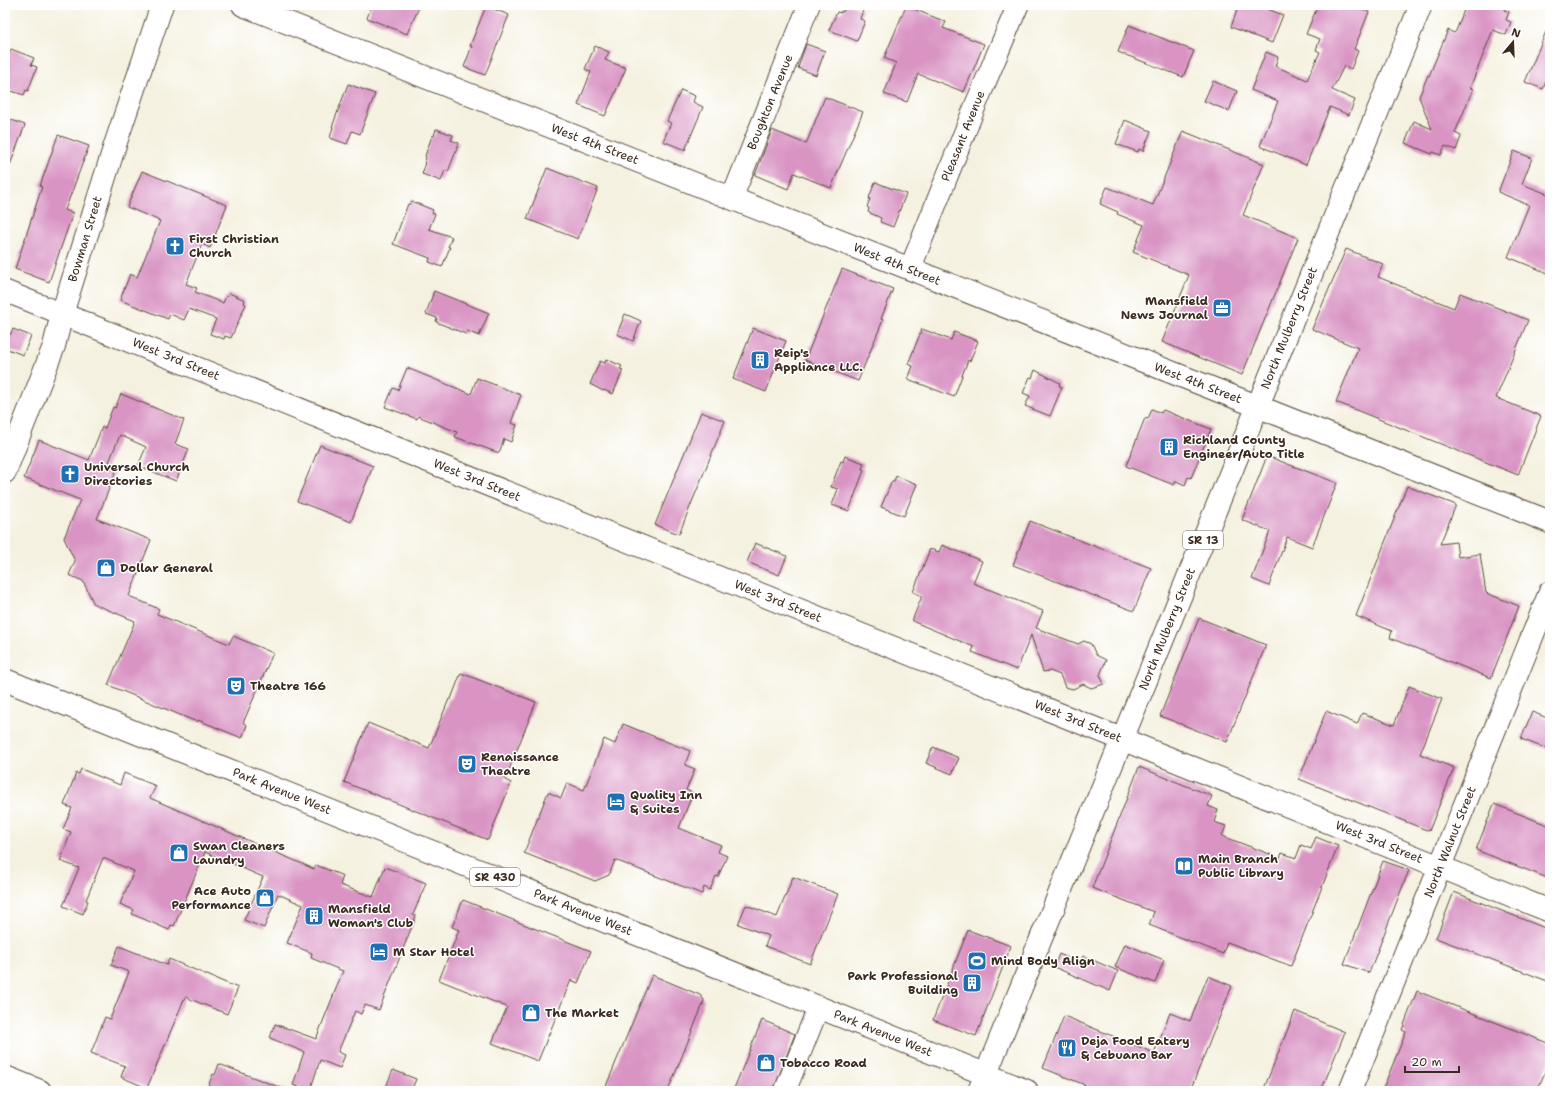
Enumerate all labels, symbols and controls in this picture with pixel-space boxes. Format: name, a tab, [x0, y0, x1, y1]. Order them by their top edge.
north arrow	[1493, 22, 1533, 62]
text: N	[1510, 25, 1523, 42]
street label: Boughton Avenue	[744, 52, 797, 152]
street label: Pleasant Avenue	[937, 88, 989, 184]
street label: West 4th Street	[549, 120, 641, 168]
street label: Bowman Street	[64, 194, 106, 284]
place label: First Christian Church	[189, 231, 279, 261]
church icon: First Christian Church	[164, 235, 186, 257]
street label: West 4th Street	[851, 239, 943, 289]
street label: North Mulberry Street	[1257, 264, 1321, 392]
place label: Mansfield News Journal	[1121, 293, 1208, 323]
office icon: Mansfield News Journal	[1211, 297, 1233, 319]
street label: West 3rd Street	[130, 334, 222, 384]
place label: Reip's Appliance LLC.	[774, 345, 863, 375]
building icon: Reip's Appliance LLC.	[749, 349, 771, 371]
street label: West 4th Street	[1152, 359, 1244, 407]
place label: Richland County Engineer/Auto Title	[1183, 432, 1305, 462]
building icon: Richland County Engineer/Auto Title	[1158, 436, 1180, 458]
street label: West 3rd Street	[431, 455, 523, 505]
place label: Universal Church Directories	[84, 459, 189, 489]
church icon: Universal Church Directories	[59, 463, 81, 485]
road number: SR 13	[1183, 531, 1223, 549]
shop icon: Dollar General	[95, 557, 117, 579]
place label: Dollar General	[120, 560, 213, 576]
street label: North Mulberry Street	[1135, 565, 1199, 693]
street label: West 3rd Street	[732, 576, 824, 626]
theatre icon: Theatre 166	[225, 675, 247, 697]
place label: Theatre 166	[250, 678, 326, 694]
street label: West 3rd Street	[1032, 696, 1124, 746]
place label: Renaissance Theatre	[481, 749, 559, 779]
theatre icon: Renaissance Theatre	[456, 753, 478, 775]
street label: Park Avenue West	[230, 764, 334, 818]
street label: North Walnut Street	[1420, 784, 1480, 900]
place label: Quality Inn & Suites	[630, 787, 702, 817]
hotel icon: Quality Inn & Suites	[605, 791, 627, 813]
street label: West 3rd Street	[1333, 817, 1425, 867]
place label: Swan Cleaners Laundry	[193, 838, 285, 868]
shop icon: Swan Cleaners Laundry	[168, 842, 190, 864]
place label: Main Branch Public Library	[1198, 851, 1284, 881]
library icon: Main Branch Public Library	[1173, 855, 1195, 877]
road number: SR 430	[470, 868, 520, 886]
place label: Ace Auto Performance	[171, 883, 251, 913]
street label: Park Avenue West	[531, 885, 635, 939]
shop icon: Ace Auto Performance	[254, 887, 276, 909]
place label: Mansfield Woman's Club	[328, 901, 413, 931]
building icon: Mansfield Woman's Club	[303, 905, 325, 927]
hotel icon: M Star Hotel	[368, 941, 390, 963]
place label: M Star Hotel	[393, 944, 474, 960]
sports icon: Mind Body Align	[966, 950, 988, 972]
place label: Mind Body Align	[991, 953, 1095, 969]
place label: Park Professional Building	[848, 968, 958, 998]
building icon: Park Professional Building	[961, 972, 983, 994]
shop icon: The Market	[520, 1002, 542, 1024]
place label: The Market	[545, 1005, 619, 1021]
street label: Park Avenue West	[831, 1006, 935, 1060]
place label: Deja Food Eatery & Cebuano Bar	[1081, 1033, 1190, 1063]
restaurant icon: Deja Food Eatery & Cebuano Bar	[1056, 1037, 1078, 1059]
scale bar	[1405, 1048, 1459, 1074]
shop icon: Tobacco Road	[755, 1052, 777, 1074]
text: 20 m	[1411, 1054, 1442, 1070]
place label: Tobacco Road	[780, 1055, 867, 1071]

